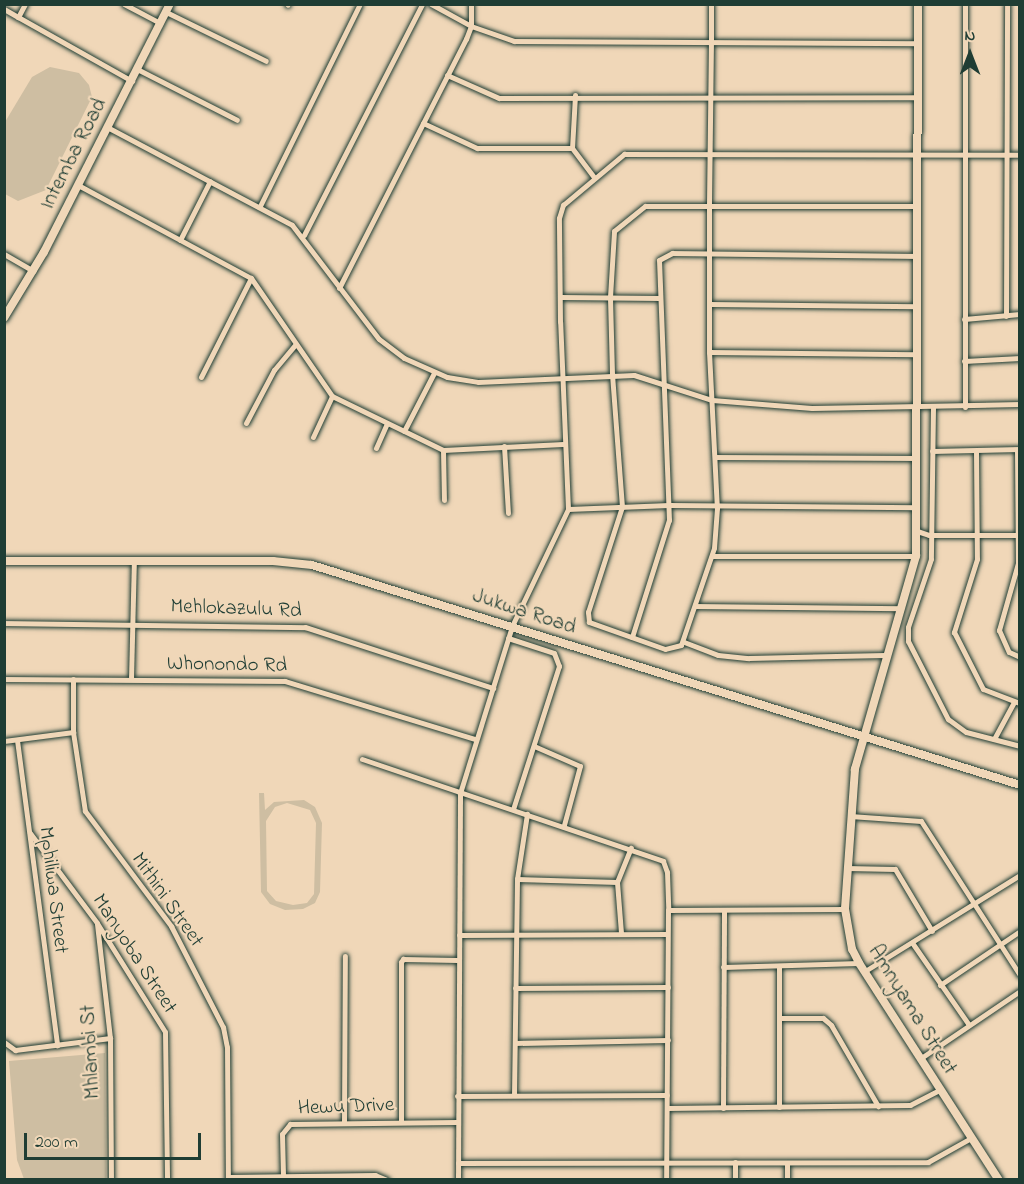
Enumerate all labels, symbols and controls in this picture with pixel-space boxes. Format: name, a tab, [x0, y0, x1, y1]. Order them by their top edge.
north arrow	[940, 24, 1000, 84]
text: N	[965, 24, 975, 48]
street label: Intemba Road	[35, 94, 113, 214]
street label: Jukwa Road	[469, 583, 579, 641]
street label: Mehlokazulu Rd	[170, 594, 302, 624]
street label: Whonondo Rd	[167, 651, 287, 679]
street label: Mphiliwa Street	[33, 825, 73, 955]
street label: Mithini Street	[125, 848, 209, 952]
street label: Manyoba Street	[86, 889, 182, 1019]
street label: Amnyama Street	[862, 940, 962, 1080]
street label: Mhlambi St	[76, 1004, 106, 1100]
street label: Hewu Drive	[297, 1093, 395, 1121]
scale bar	[27, 1121, 204, 1159]
text: 200 m	[35, 1130, 78, 1156]

